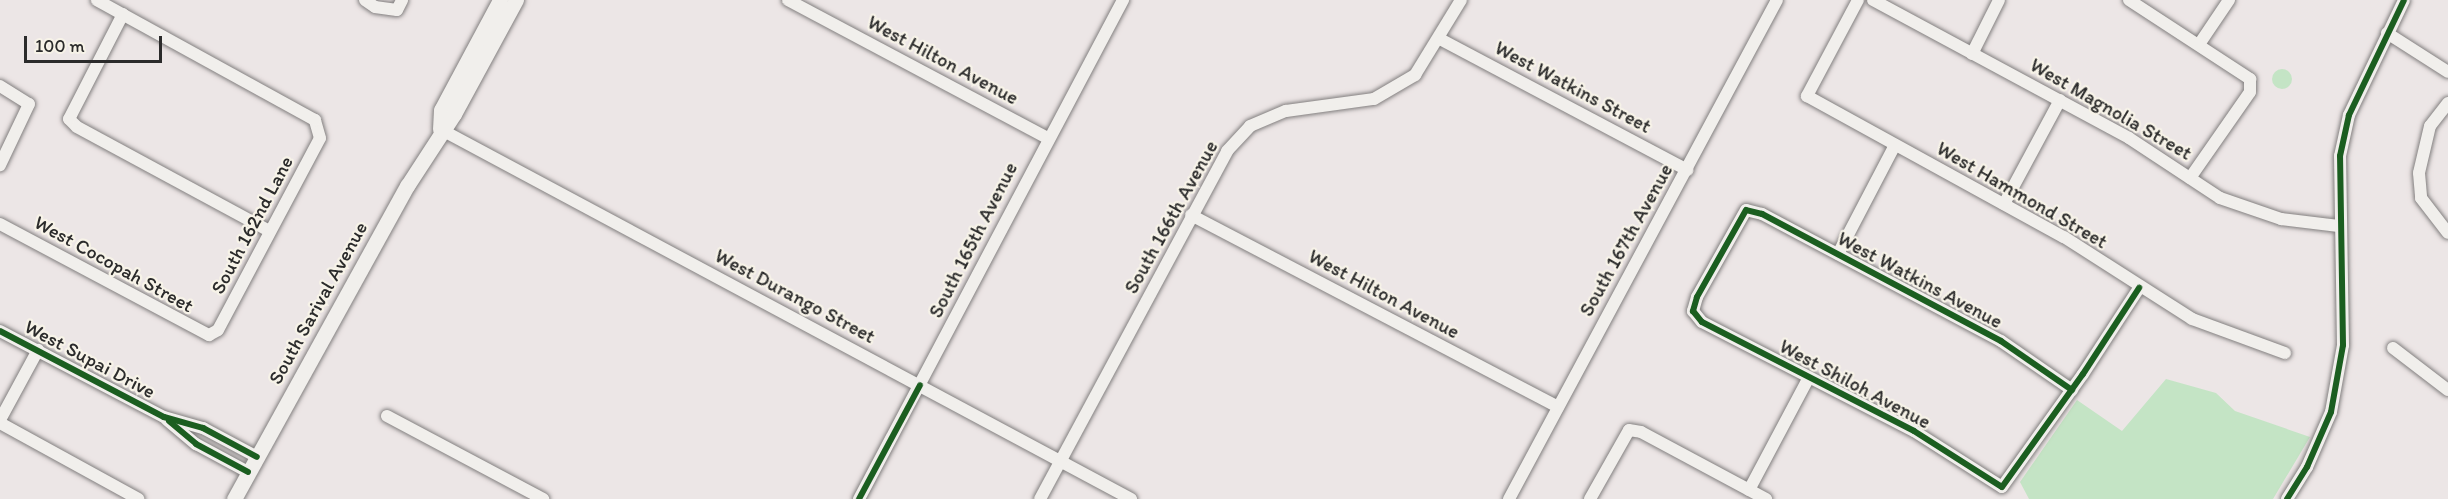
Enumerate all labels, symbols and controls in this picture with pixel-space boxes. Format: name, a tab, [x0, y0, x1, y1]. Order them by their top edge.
street label: West Hilton Avenue	[863, 10, 1023, 110]
scale bar	[27, 24, 165, 62]
text: 100 m	[35, 35, 85, 57]
street label: West Watkins Street	[1491, 36, 1655, 138]
street label: West Magnolia Street	[2026, 53, 2196, 165]
street label: West Hammond Street	[1932, 136, 2112, 254]
street label: South 166th Avenue	[1119, 137, 1223, 297]
street label: South 162nd Lane	[206, 152, 298, 298]
street label: South 165th Avenue	[924, 159, 1022, 321]
street label: South 167th Avenue	[1574, 160, 1678, 320]
street label: West Cocopah Street	[30, 210, 198, 318]
street label: South Sarival Avenue	[263, 218, 373, 388]
street label: West Watkins Avenue	[1833, 226, 2007, 334]
street label: West Durango Street	[711, 244, 879, 348]
street label: West Hilton Avenue	[1304, 244, 1464, 344]
street label: West Supai Drive	[21, 315, 159, 403]
street label: West Shiloh Avenue	[1775, 334, 1935, 434]

